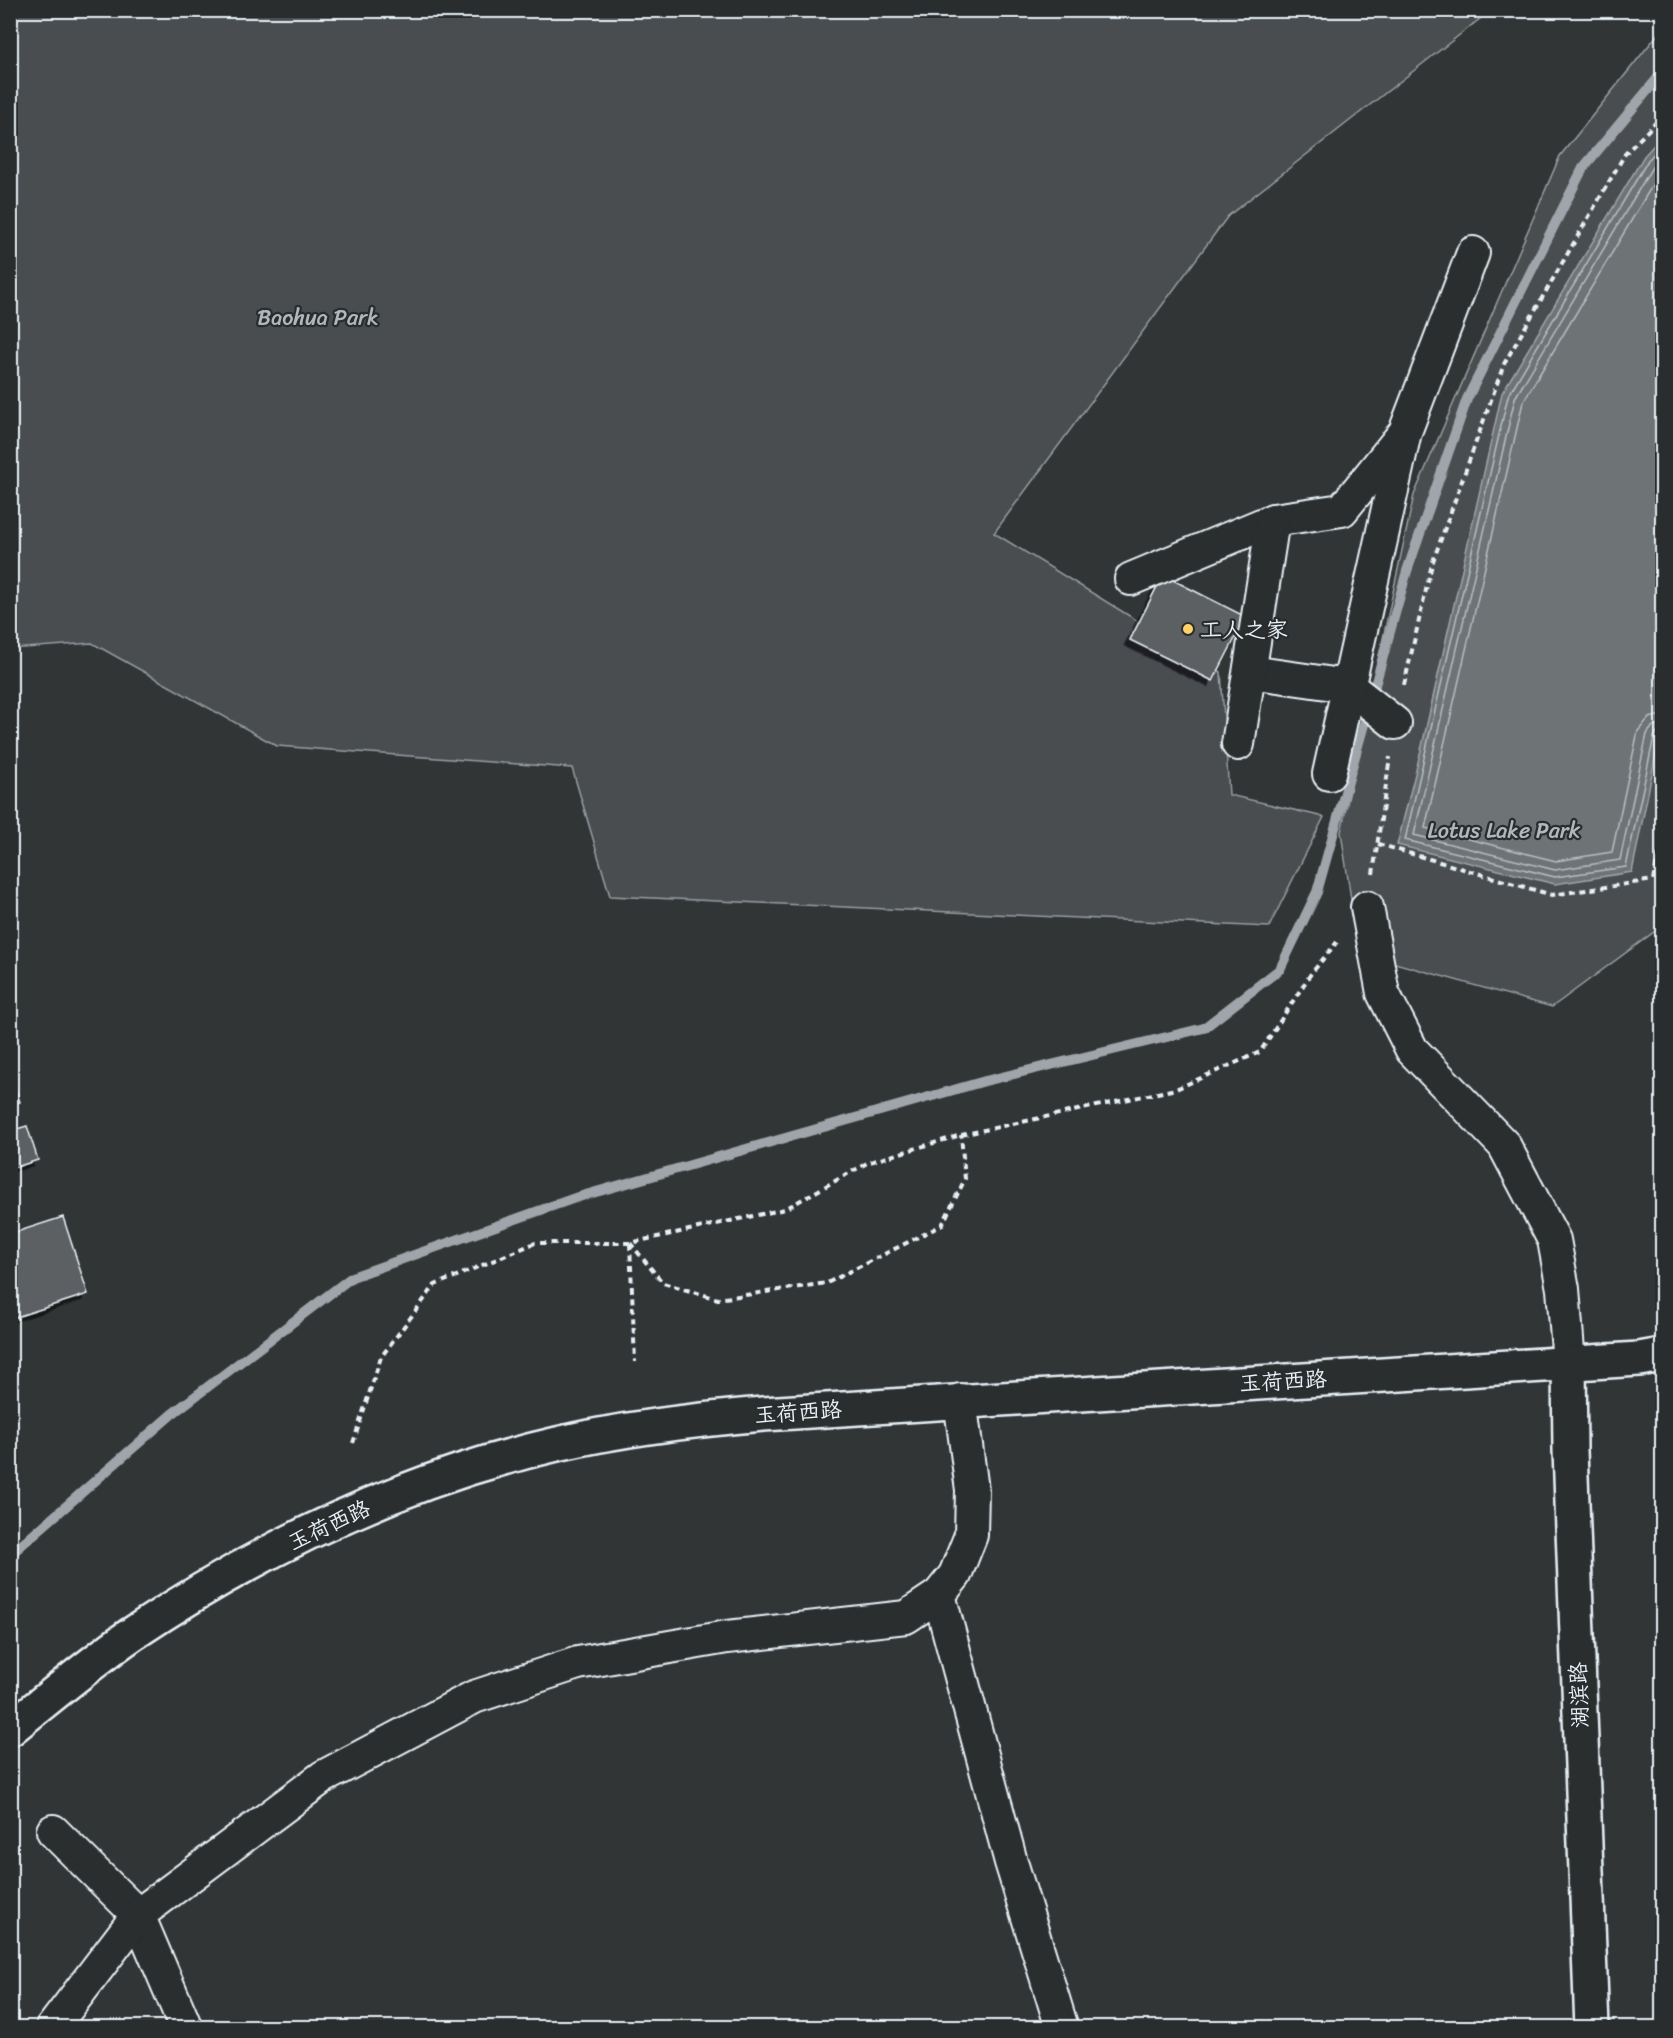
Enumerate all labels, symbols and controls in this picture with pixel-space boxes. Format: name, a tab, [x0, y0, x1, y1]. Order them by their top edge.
park label: Baohua Park	[257, 298, 379, 337]
place label: 工人之家	[1200, 610, 1288, 649]
marker: 工人之家	[1181, 622, 1195, 636]
park label: Lotus Lake Park	[1428, 811, 1581, 850]
street label: 玉荷西路	[1238, 1359, 1328, 1403]
street label: 玉荷西路	[753, 1389, 843, 1435]
street label: 玉荷西路	[281, 1489, 377, 1561]
street label: 湖滨路	[1558, 1661, 1600, 1729]

